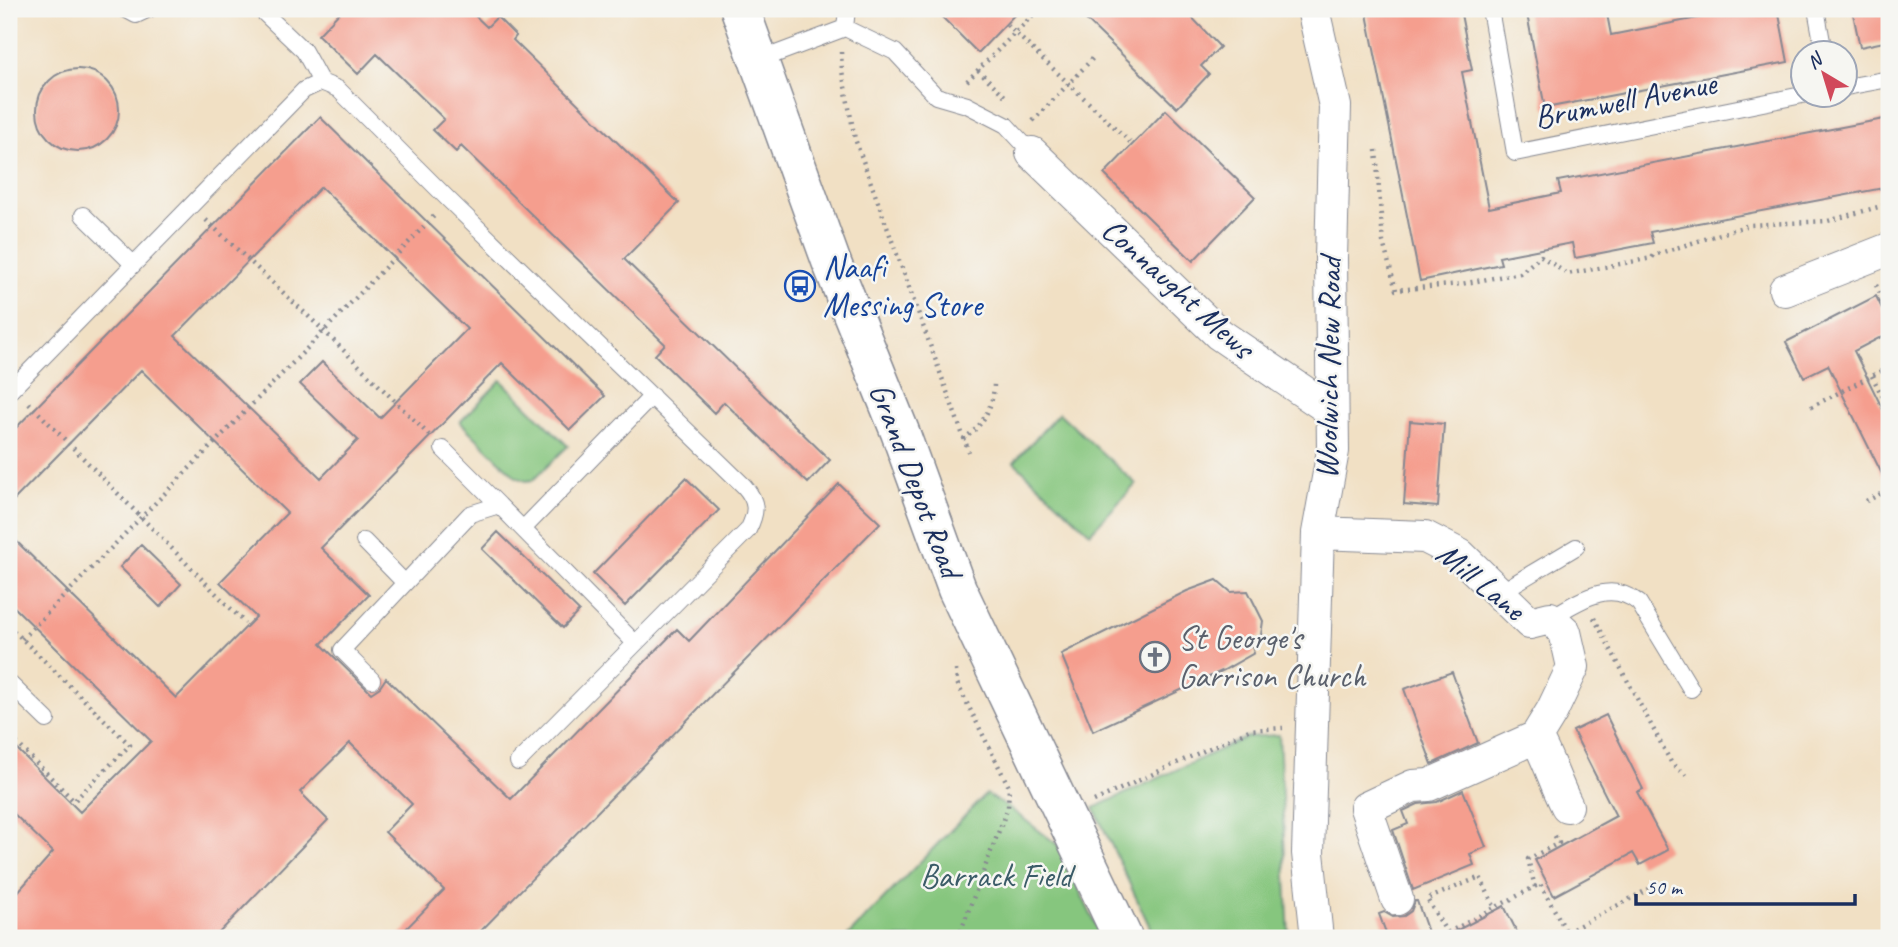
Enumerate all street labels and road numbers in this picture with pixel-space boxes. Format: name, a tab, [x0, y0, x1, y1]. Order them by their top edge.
street label: Brumwell Avenue	[1531, 61, 1722, 138]
street label: Connaught Mews	[1093, 208, 1265, 369]
street label: Woolwich New Road	[1305, 252, 1351, 479]
street label: Grand Depot Road	[860, 377, 974, 588]
street label: Mill Lane	[1428, 532, 1536, 631]

